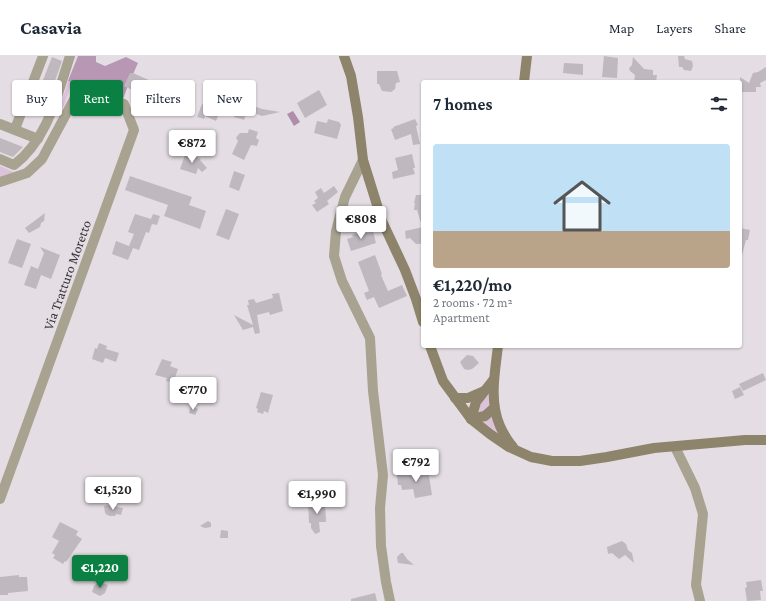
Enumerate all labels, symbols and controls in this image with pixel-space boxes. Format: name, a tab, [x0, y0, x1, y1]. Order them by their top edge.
text: Casavia	[20, 17, 82, 38]
text: Map	[609, 20, 634, 36]
text: Layers	[656, 20, 693, 36]
text: Share	[715, 20, 746, 36]
chip: Buy	[12, 80, 62, 116]
chip: Rent	[70, 80, 123, 116]
chip: Filters	[131, 80, 195, 116]
chip: New	[203, 80, 256, 116]
icon: filters	[708, 93, 730, 115]
text: 7 homes	[433, 95, 492, 114]
pin: €872	[168, 130, 216, 164]
text: €872	[178, 135, 206, 150]
icon: home	[546, 170, 618, 242]
pin: €808	[337, 206, 385, 240]
text: €808	[345, 211, 377, 226]
street label: Via Tratturo Moretto	[40, 218, 94, 332]
text: €1,220/mo	[433, 276, 512, 295]
text: 2 rooms · 72 m²	[433, 295, 513, 310]
text: Apartment	[433, 310, 490, 325]
pin: €770	[169, 377, 217, 411]
text: €770	[179, 382, 207, 397]
pin: €792	[392, 449, 440, 483]
text: €792	[402, 454, 430, 469]
pin: €1,520	[80, 477, 146, 511]
pin: €1,990	[284, 481, 350, 515]
text: €1,520	[94, 482, 132, 497]
text: €1,990	[297, 486, 337, 501]
pin: €1,220	[67, 555, 133, 589]
text: €1,220	[81, 560, 119, 575]

